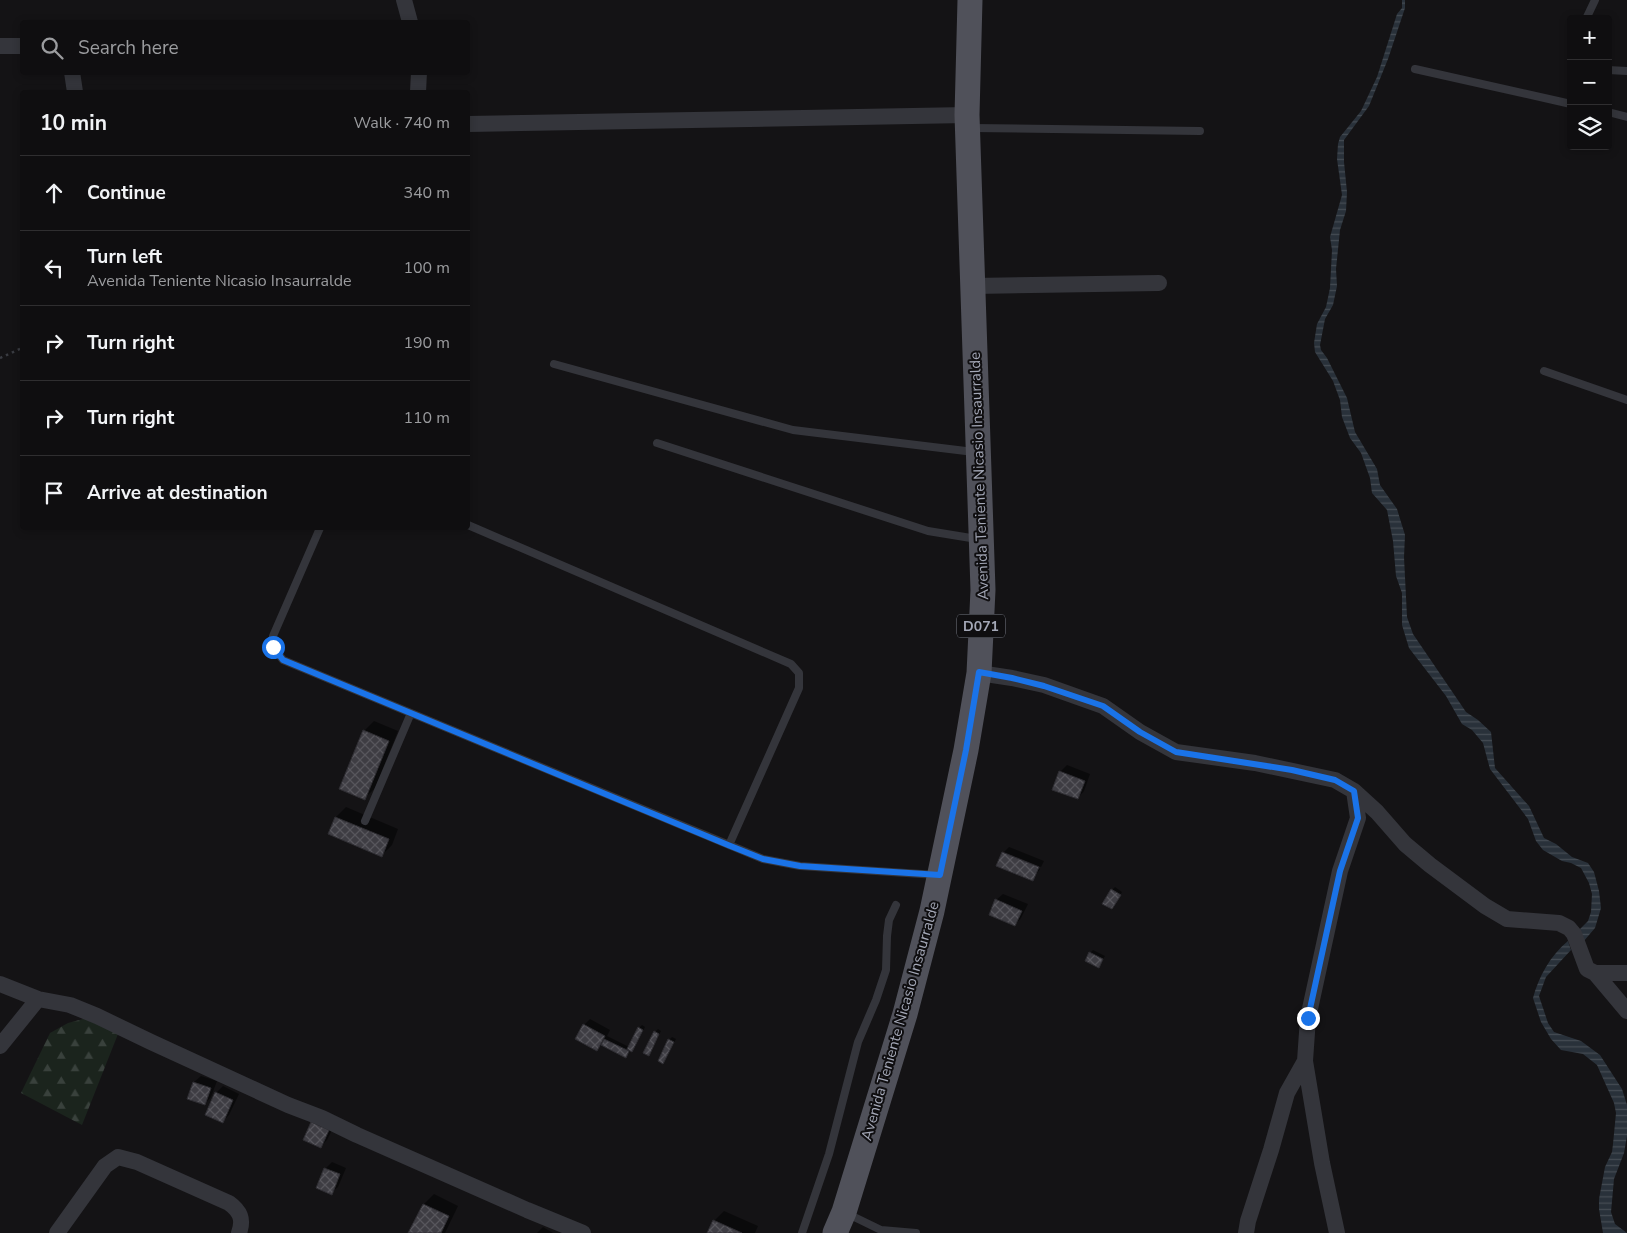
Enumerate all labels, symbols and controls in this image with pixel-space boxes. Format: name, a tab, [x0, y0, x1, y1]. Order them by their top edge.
map controls	[1567, 15, 1612, 150]
button: +	[1567, 15, 1612, 60]
search box	[20, 20, 470, 75]
icon: search	[38, 34, 66, 62]
text: Search here	[78, 35, 179, 61]
button: −	[1567, 60, 1612, 105]
button: layers	[1567, 105, 1612, 150]
text: 10 min	[40, 109, 107, 137]
text: Walk · 740 m	[354, 112, 450, 134]
icon: ahead	[40, 179, 68, 207]
text: Continue	[87, 180, 166, 206]
text: 340 m	[403, 182, 450, 204]
text: Turn left	[87, 244, 162, 270]
icon: left	[40, 254, 68, 282]
text: 100 m	[403, 257, 450, 279]
text: Avenida Teniente Nicasio Insaurralde	[87, 270, 352, 292]
icon: right	[40, 329, 68, 357]
text: Turn right	[87, 330, 174, 356]
text: 190 m	[403, 332, 450, 354]
street label: Avenida Teniente Nicasio Insaurralde	[965, 352, 993, 600]
icon: right	[40, 404, 68, 432]
text: Turn right	[87, 405, 174, 431]
text: 110 m	[403, 407, 450, 429]
icon: arrive	[40, 479, 68, 507]
text: Arrive at destination	[87, 480, 268, 506]
road number: D071	[957, 614, 1005, 638]
route start	[262, 636, 285, 659]
street label: Avenida Teniente Nicasio Insaurralde	[856, 899, 944, 1143]
route end	[1297, 1007, 1320, 1030]

